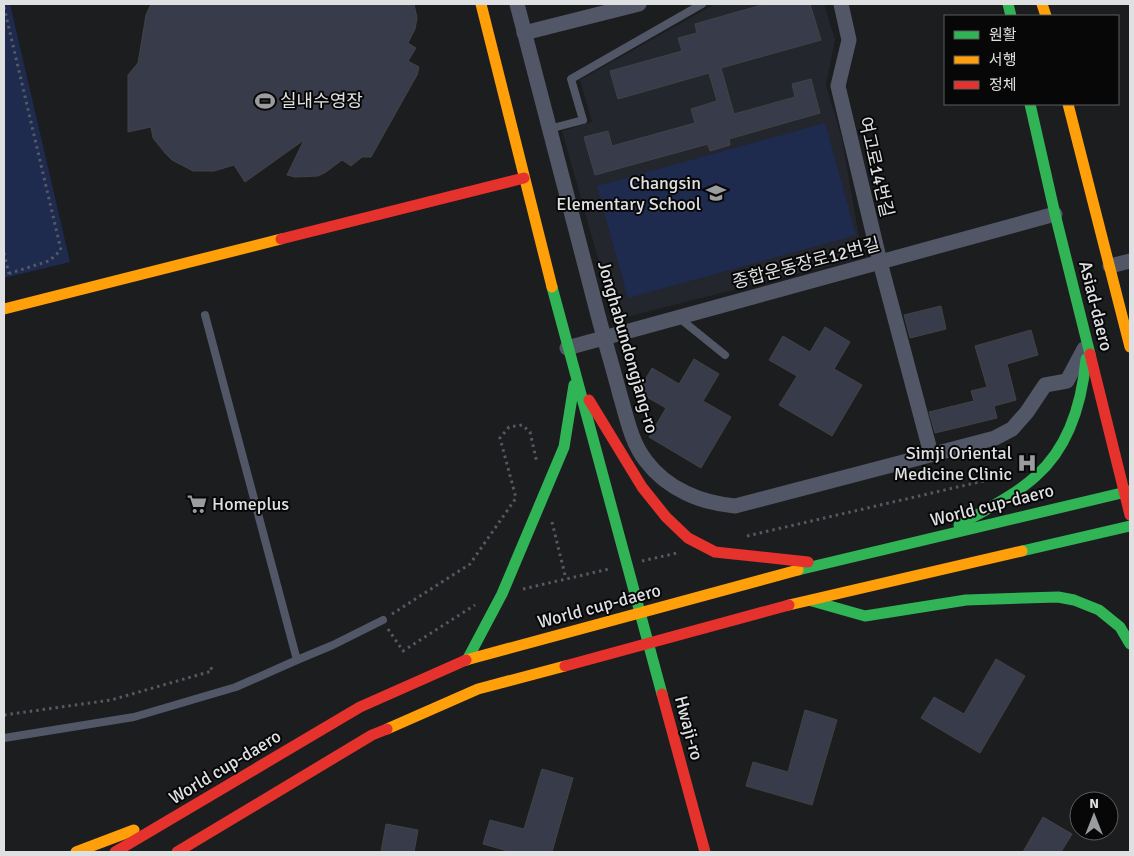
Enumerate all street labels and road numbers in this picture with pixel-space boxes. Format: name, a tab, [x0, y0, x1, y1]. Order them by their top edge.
street label: 여고로14번길	[854, 115, 898, 219]
street label: 종합운동장로12번길	[730, 233, 882, 293]
street label: Jonghabundongjang-ro	[593, 258, 663, 436]
street label: Asiad-daero	[1074, 259, 1118, 353]
street label: World cup-daero	[928, 479, 1056, 531]
street label: World cup-daero	[535, 579, 663, 633]
street label: Hwaji-ro	[670, 693, 708, 763]
street label: World cup-daero	[165, 725, 285, 809]

